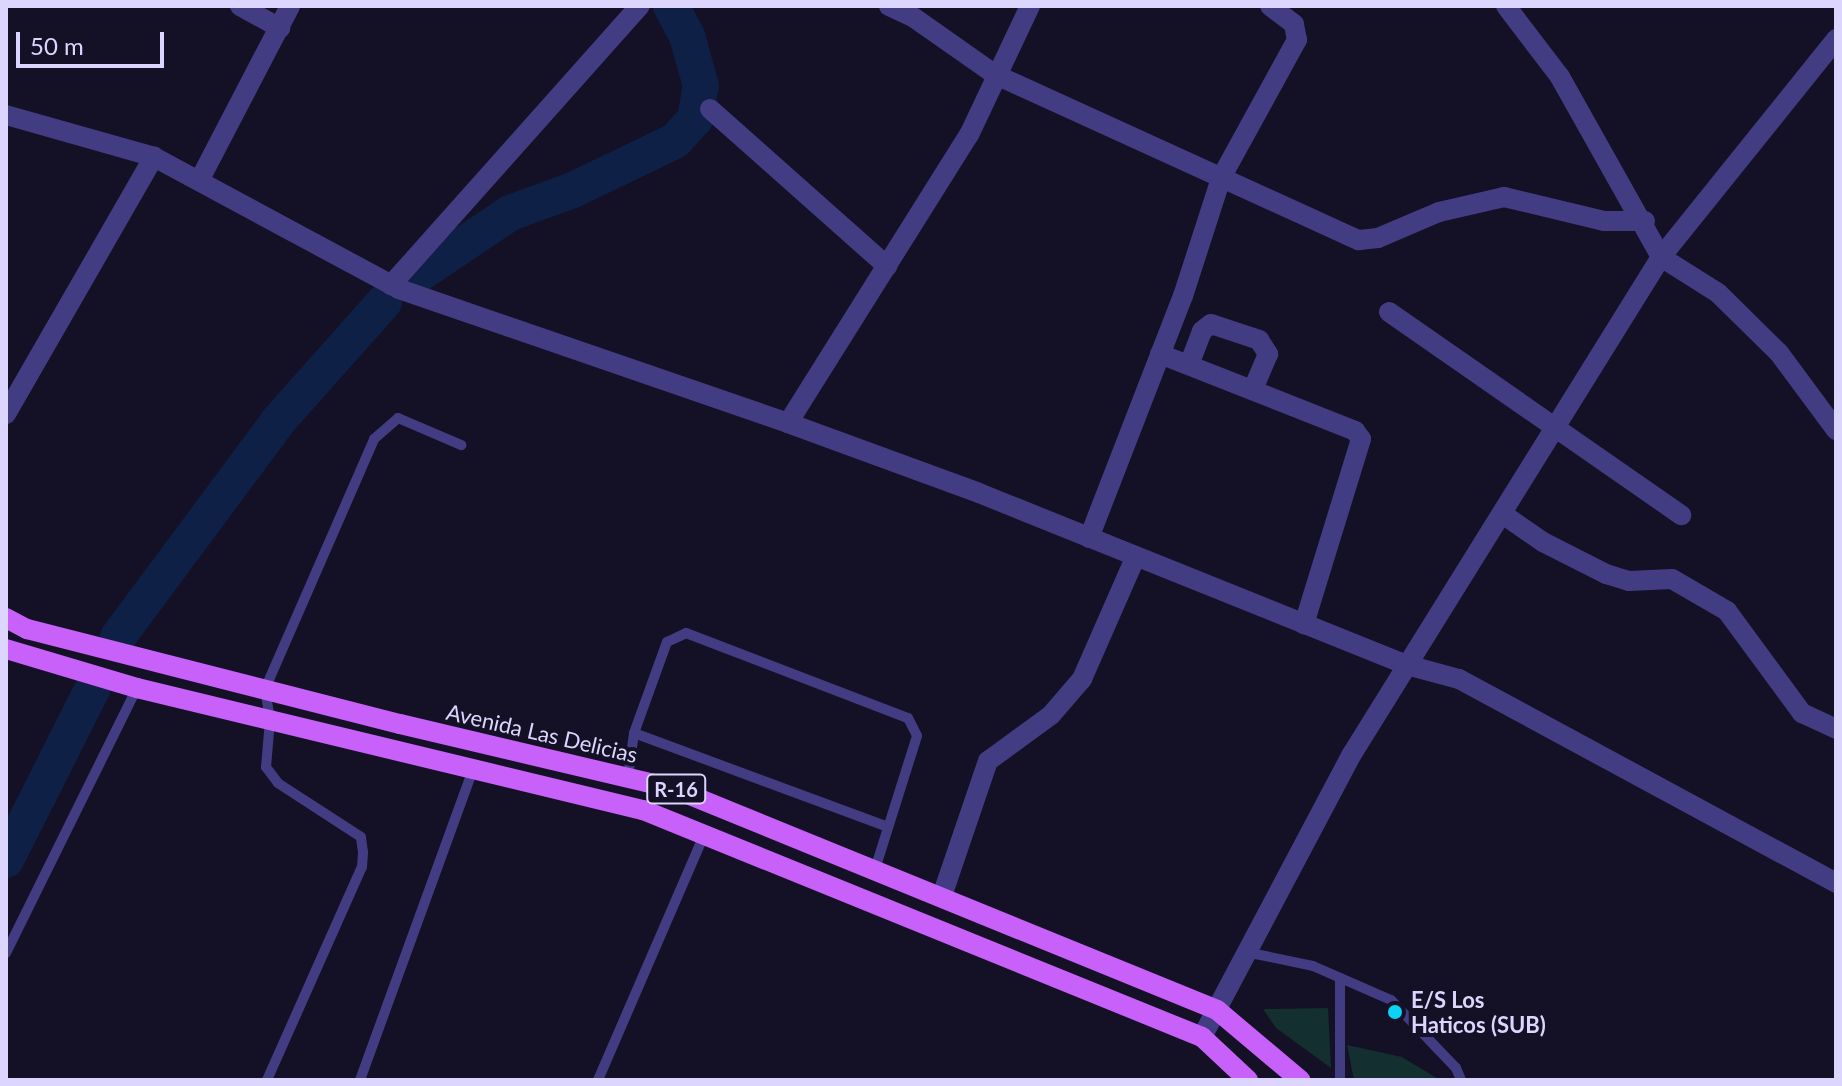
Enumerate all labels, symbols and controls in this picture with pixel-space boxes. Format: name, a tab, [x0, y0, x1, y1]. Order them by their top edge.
scale bar	[20, 16, 168, 66]
text: 50 m	[30, 31, 84, 60]
street label: Avenida Las Delicias	[444, 698, 640, 768]
road number: R-16	[646, 773, 706, 805]
place label: E/S Los Haticos (SUB)	[1411, 986, 1546, 1038]
marker: E/S Los Haticos (SUB)	[1386, 1003, 1404, 1021]

